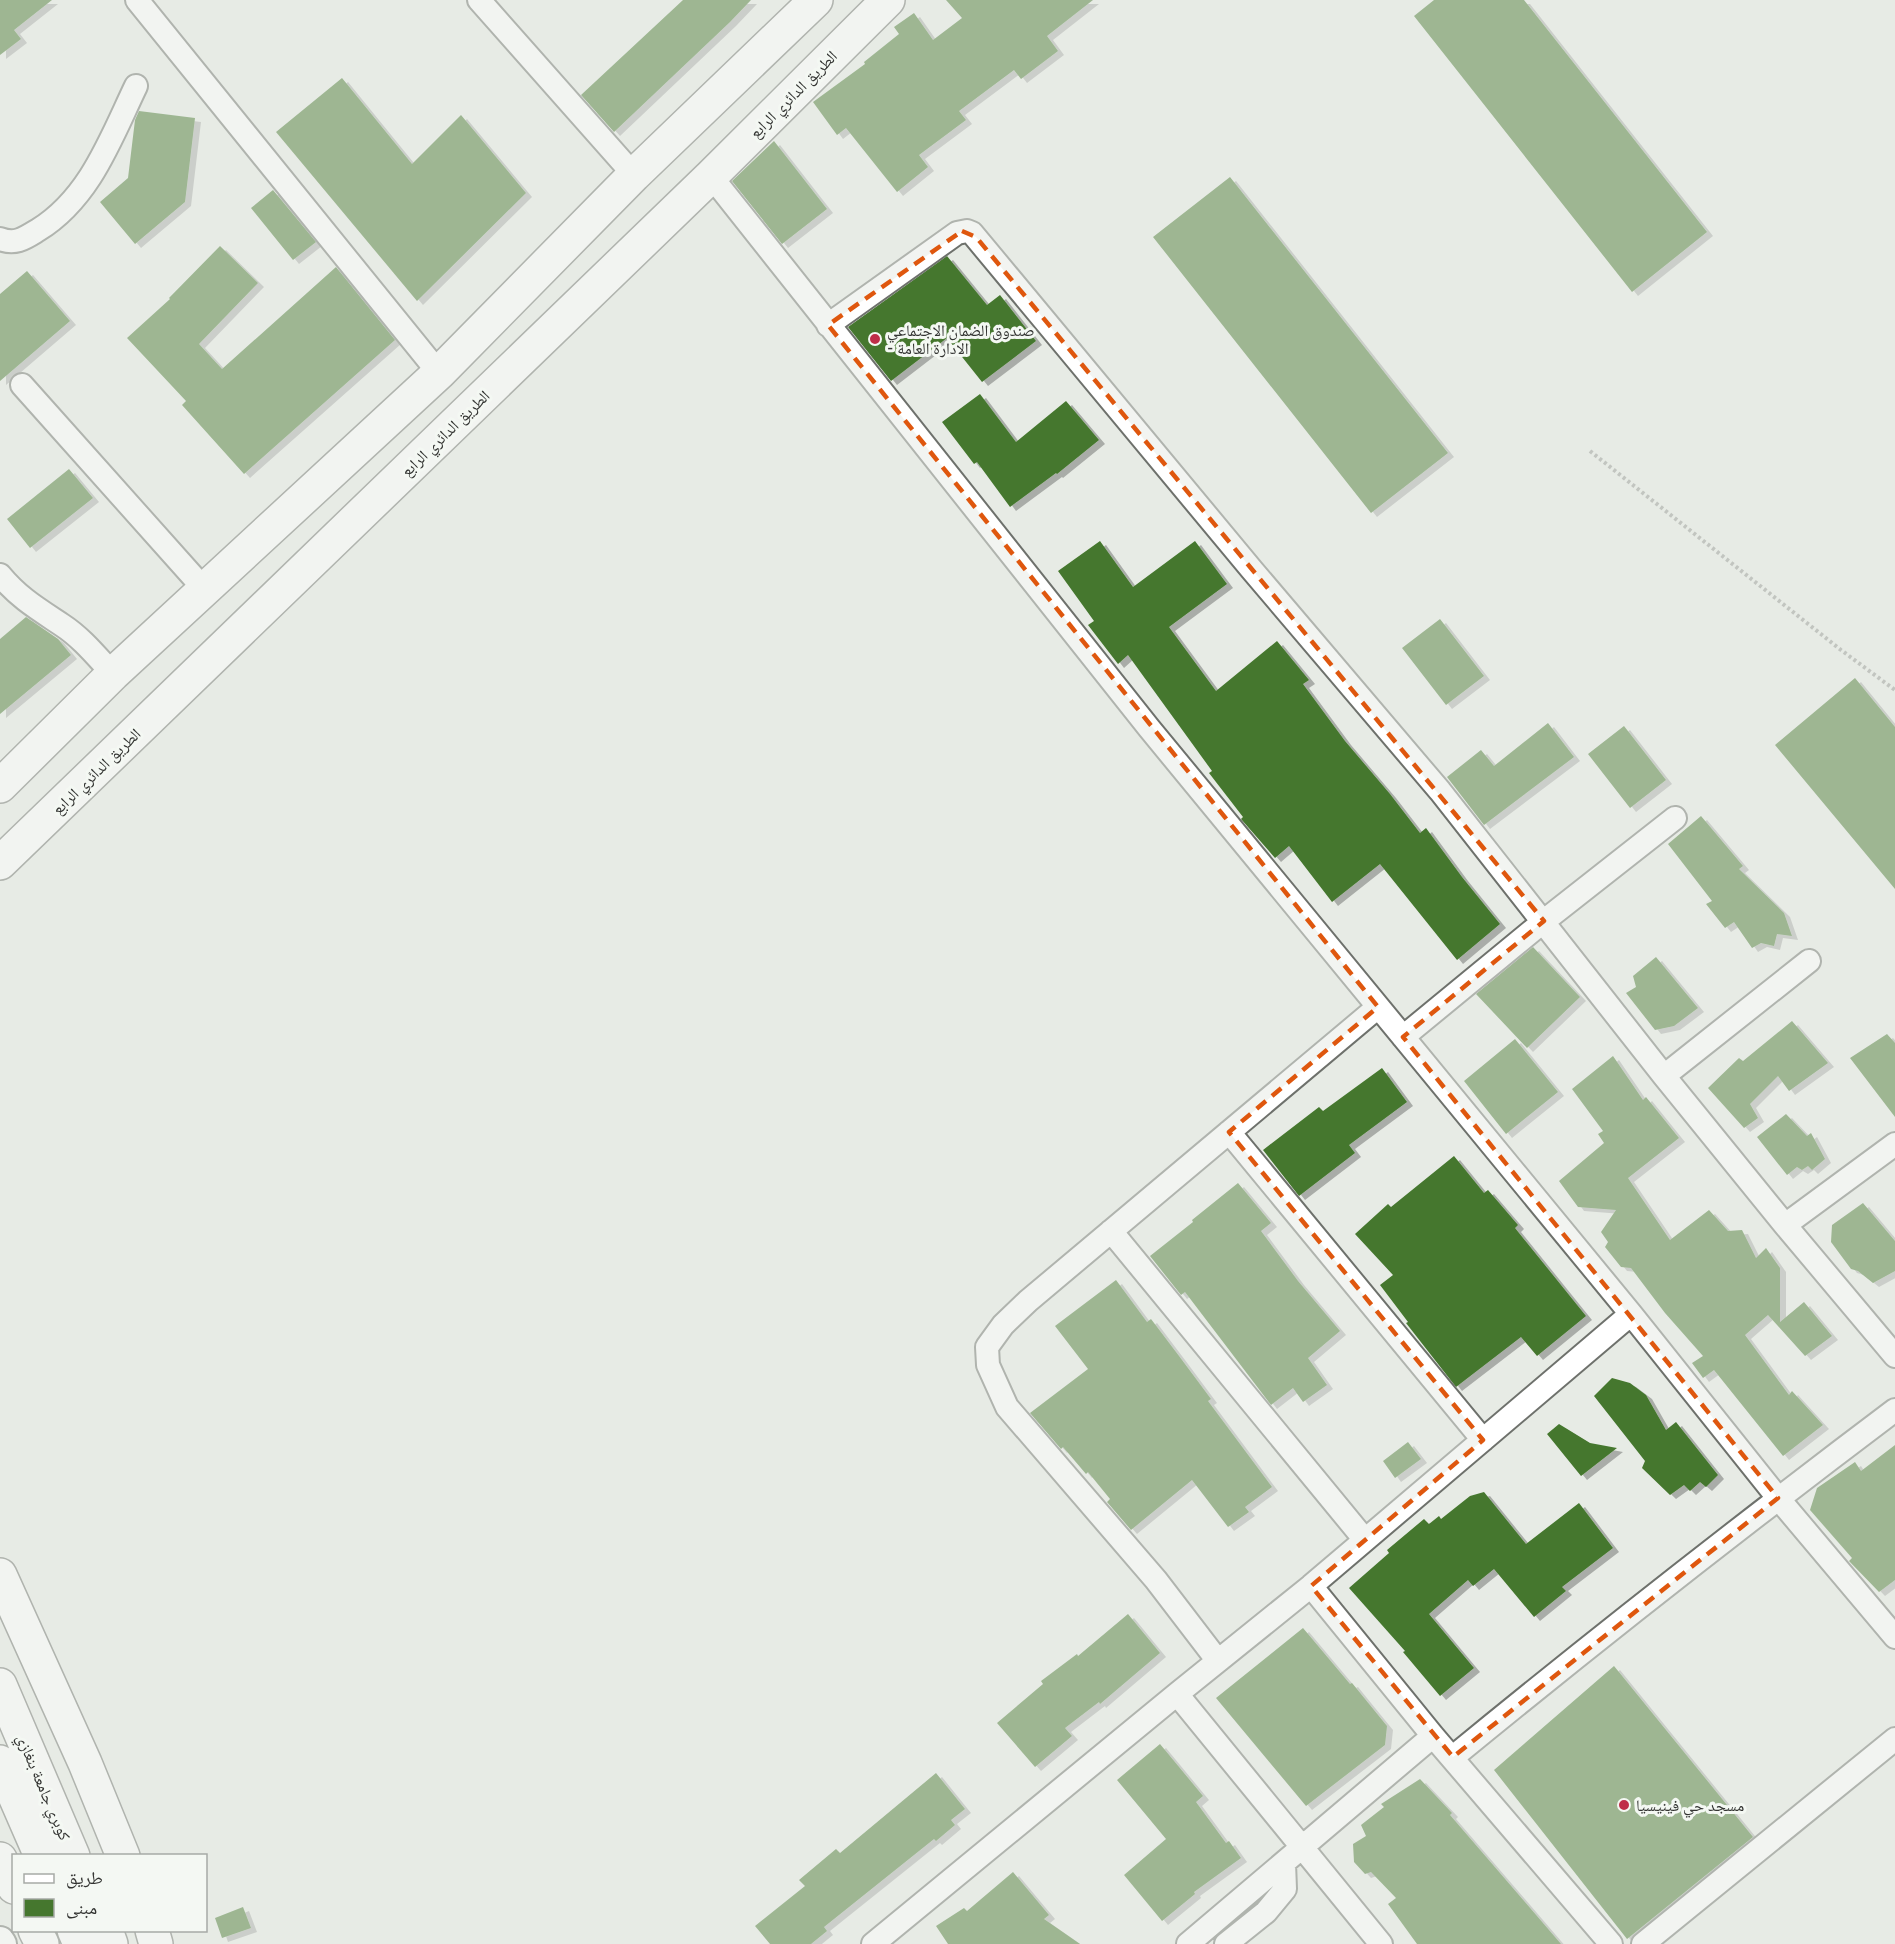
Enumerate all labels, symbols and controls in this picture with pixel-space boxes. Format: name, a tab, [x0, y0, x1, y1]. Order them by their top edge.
street label: الطريق الدائري الرابع	[745, 46, 843, 144]
place label: صندوق الضمان الاجتماعي - الادارة العامة	[887, 320, 1035, 358]
marker: صندوق الضمان الاجتماعي - الادارة العامة	[868, 332, 882, 346]
street label: الطريق الدائري الرابع	[396, 386, 496, 483]
street label: الطريق الدائري الرابع	[47, 724, 147, 821]
street label: كوبري جامعة بنغازي	[10, 1731, 76, 1845]
place label: مسجد حي فينيسيا	[1636, 1795, 1744, 1818]
marker: مسجد حي فينيسيا	[1617, 1798, 1631, 1812]
legend	[12, 1854, 207, 1932]
text: طريق	[66, 1866, 103, 1889]
text: مبنى	[66, 1896, 97, 1919]

